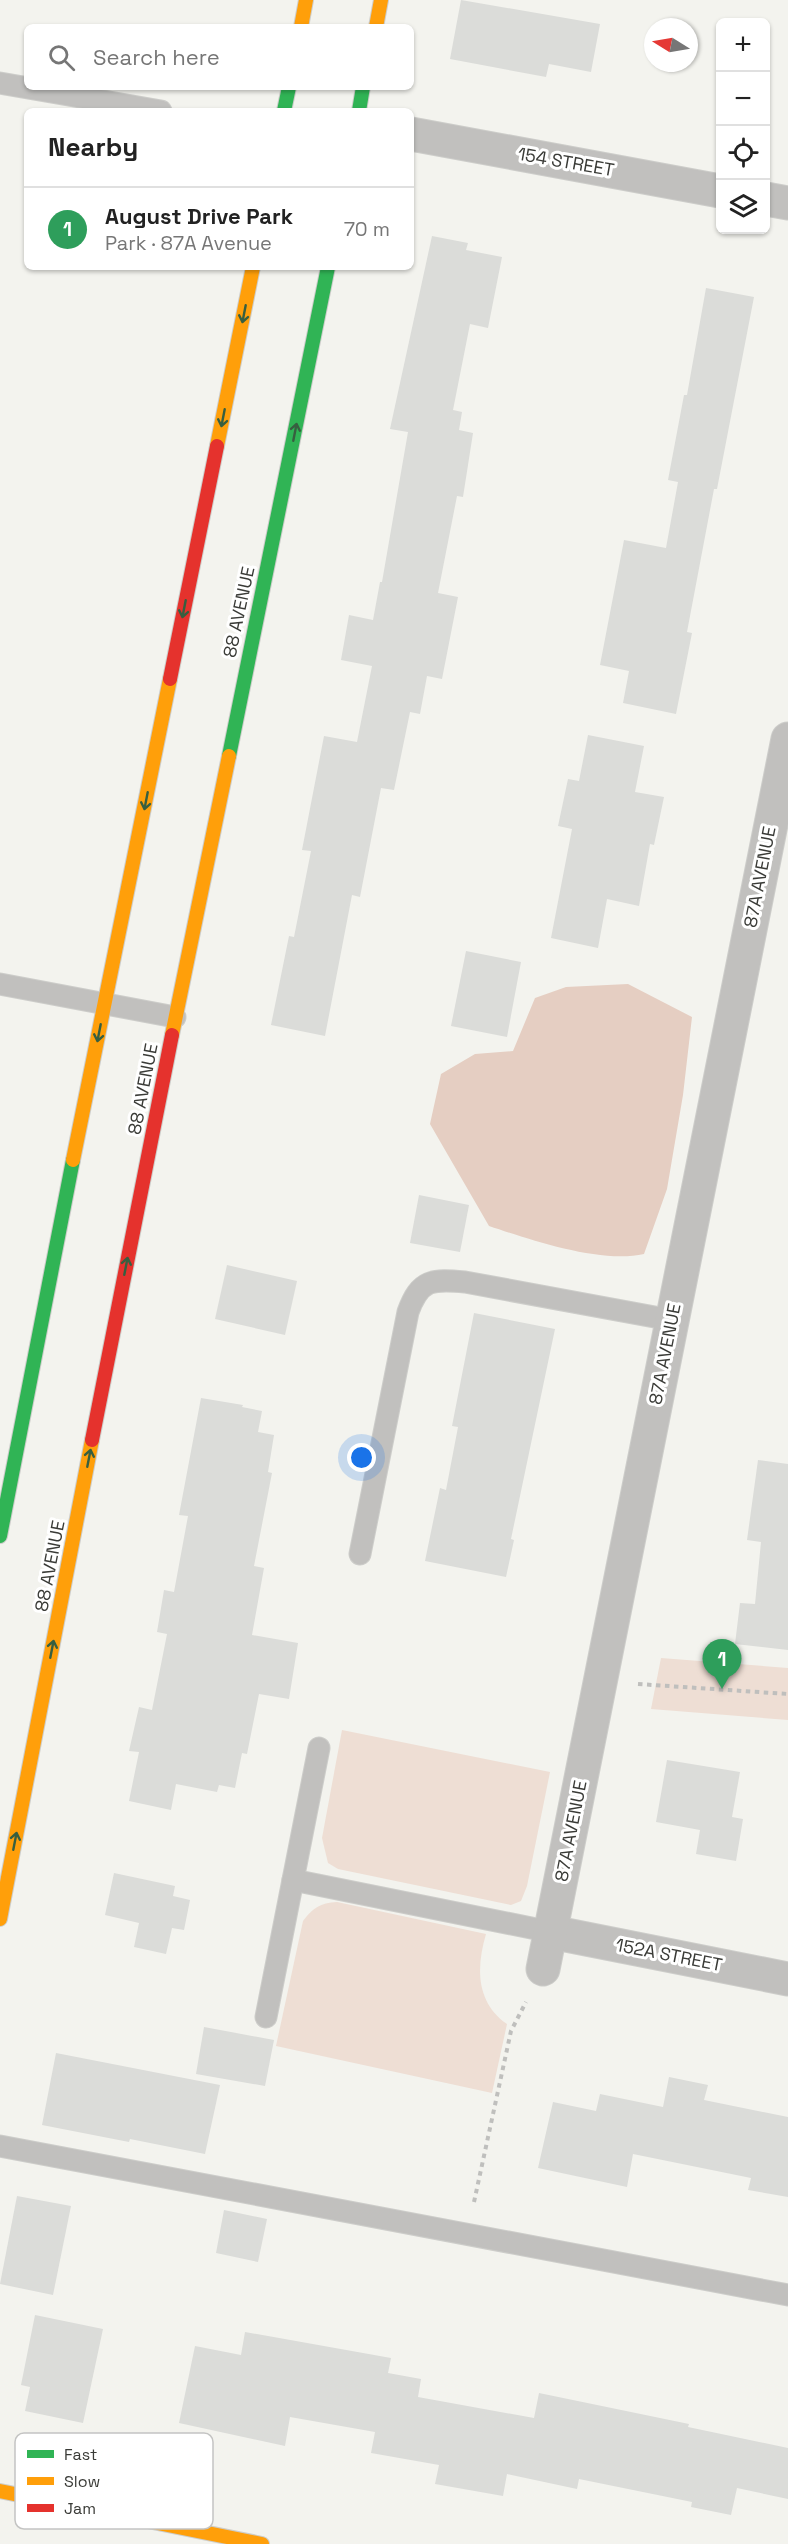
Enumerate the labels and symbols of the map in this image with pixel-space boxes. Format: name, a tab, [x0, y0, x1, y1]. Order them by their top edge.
north arrow	[644, 18, 698, 72]
street label: 154 STREET	[516, 142, 616, 181]
one-way arrow	[238, 304, 249, 323]
one-way arrow	[217, 408, 228, 428]
one-way arrow	[290, 423, 301, 442]
street label: 88 AVENUE	[218, 564, 259, 660]
one-way arrow	[178, 599, 189, 619]
one-way arrow	[139, 791, 151, 810]
street label: 87A AVENUE	[738, 824, 781, 929]
one-way arrow	[92, 1023, 104, 1042]
street label: 88 AVENUE	[122, 1041, 163, 1137]
one-way arrow	[120, 1257, 131, 1276]
street label: 87A AVENUE	[643, 1301, 686, 1406]
your location	[347, 1443, 376, 1472]
one-way arrow	[84, 1448, 95, 1468]
street label: 88 AVENUE	[29, 1518, 70, 1614]
one-way arrow	[47, 1640, 58, 1659]
pin: 1	[702, 1640, 742, 1689]
street label: 87A AVENUE	[549, 1778, 592, 1883]
one-way arrow	[10, 1831, 21, 1851]
street label: 152A STREET	[614, 1933, 725, 1976]
legend	[15, 2433, 213, 2529]
text: Fast	[64, 2444, 97, 2465]
text: Slow	[64, 2471, 100, 2492]
text: Jam	[64, 2498, 96, 2519]

